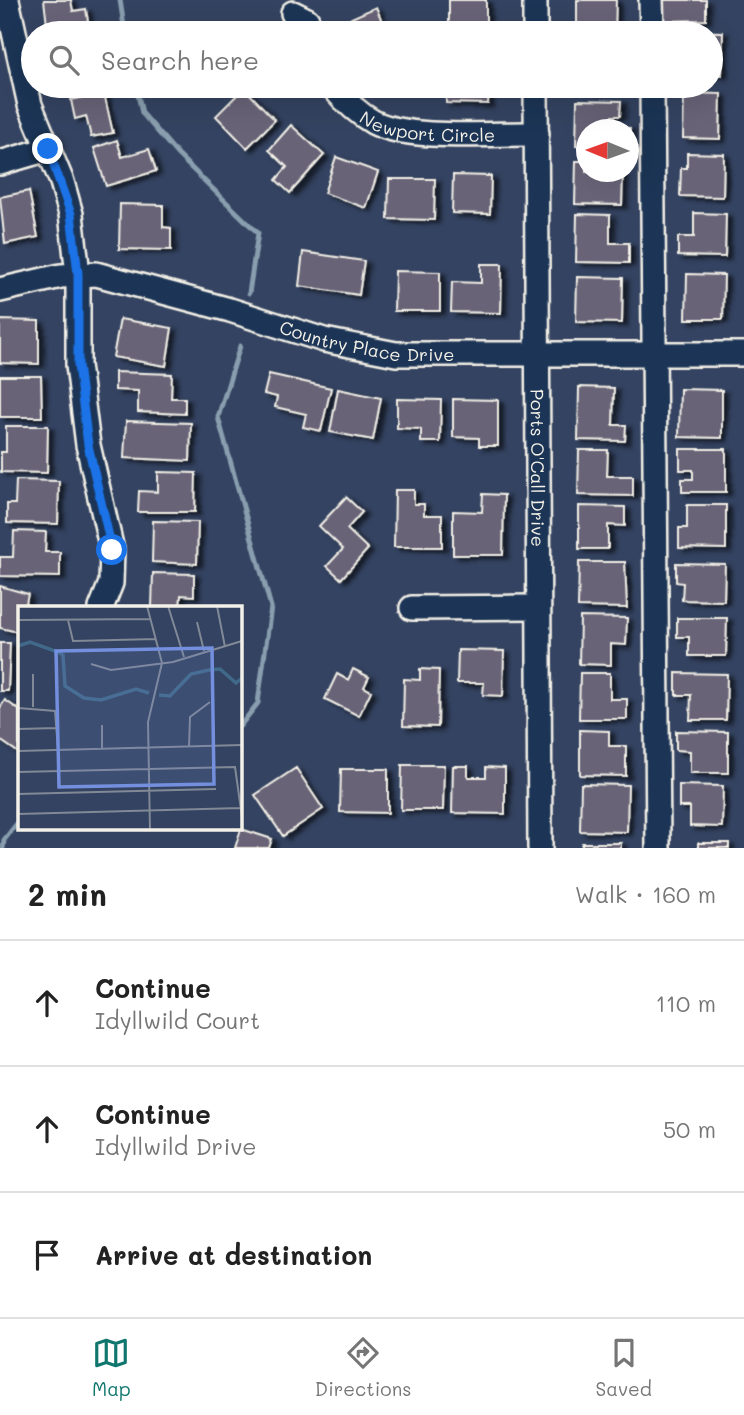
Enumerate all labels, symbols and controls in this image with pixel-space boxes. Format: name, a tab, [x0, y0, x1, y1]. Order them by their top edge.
search box	[21, 21, 723, 98]
icon: search	[45, 41, 83, 79]
text: Search here	[101, 43, 259, 77]
street label: Newport Circle	[355, 105, 495, 147]
north arrow	[576, 119, 639, 182]
route end	[32, 133, 63, 164]
street label: Country Place Drive	[277, 315, 454, 367]
street label: Ports O'Call Drive	[526, 389, 550, 547]
route start	[96, 534, 127, 565]
inset map	[18, 606, 242, 830]
text: 2 min	[28, 874, 107, 914]
text: Walk · 160 m	[575, 879, 716, 909]
text: Continue	[95, 971, 211, 1005]
icon: ahead	[28, 984, 66, 1022]
text: 110 m	[656, 988, 716, 1018]
text: Idyllwild Court	[95, 1005, 260, 1035]
text: Continue	[95, 1097, 211, 1131]
icon: ahead	[28, 1110, 66, 1148]
text: 50 m	[663, 1114, 716, 1144]
text: Idyllwild Drive	[95, 1131, 257, 1161]
icon: arrive	[28, 1236, 66, 1274]
text: Arrive at destination	[95, 1238, 372, 1272]
tab: Map	[92, 1334, 131, 1401]
tab: Directions	[315, 1334, 411, 1401]
tab: Saved	[596, 1334, 652, 1401]

